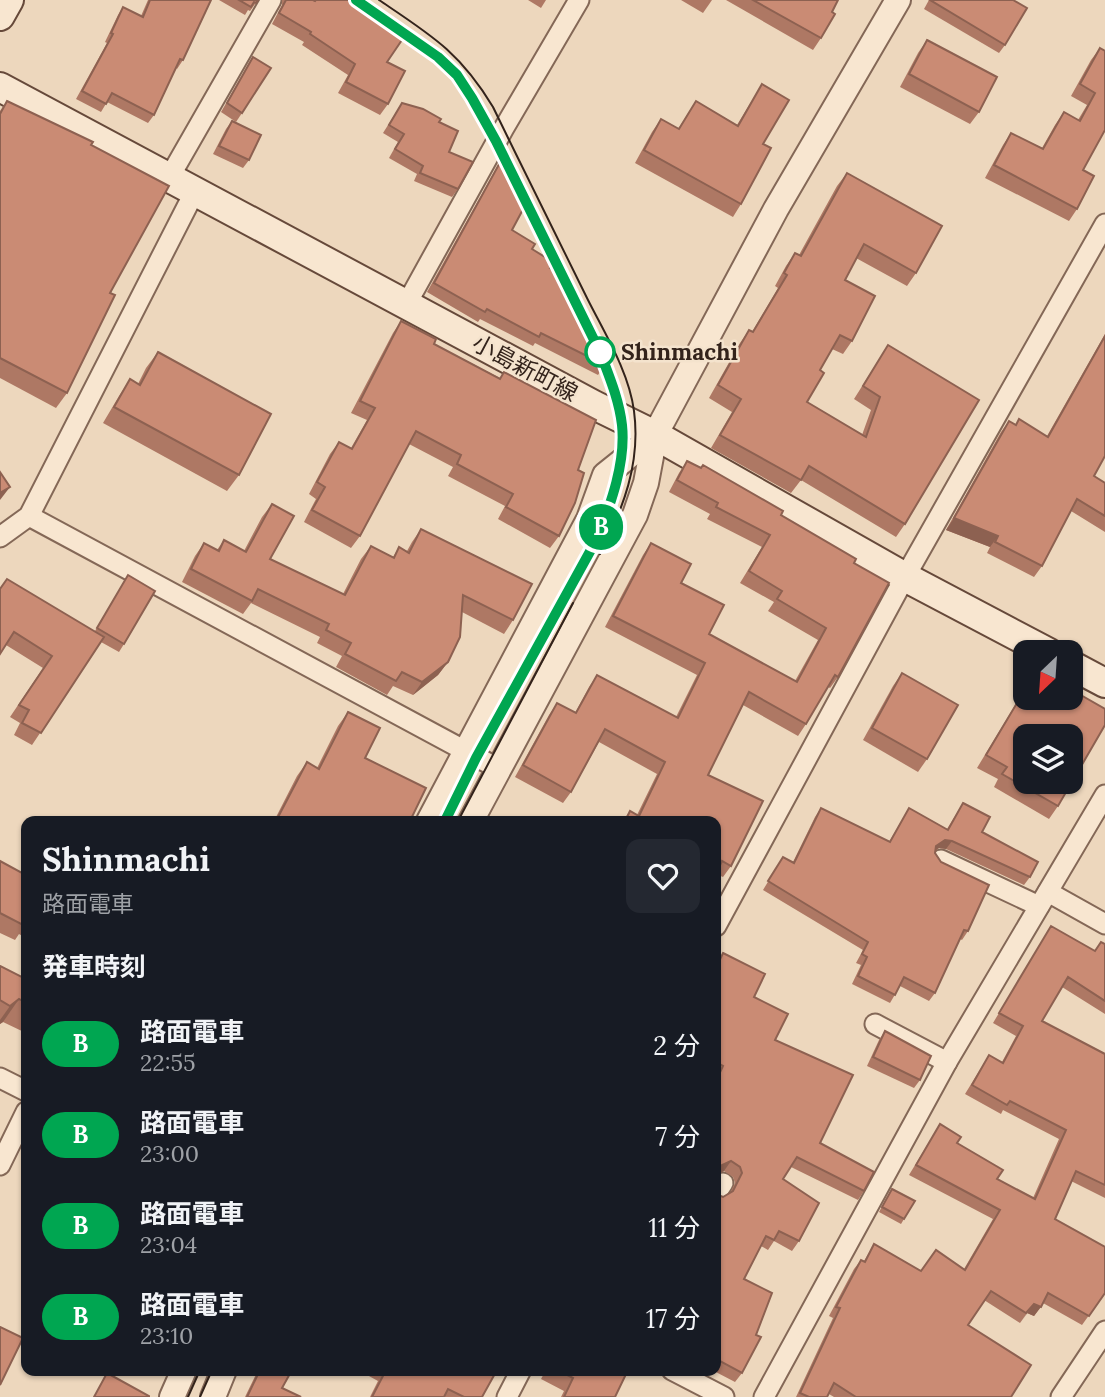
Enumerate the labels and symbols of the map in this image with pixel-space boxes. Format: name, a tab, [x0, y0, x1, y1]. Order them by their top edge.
street label: 小島新町線	[468, 328, 583, 407]
marker: Shinmachi	[585, 337, 615, 367]
place label: Shinmachi	[621, 337, 738, 366]
line badge: B	[578, 504, 624, 550]
north arrow	[1013, 640, 1083, 710]

